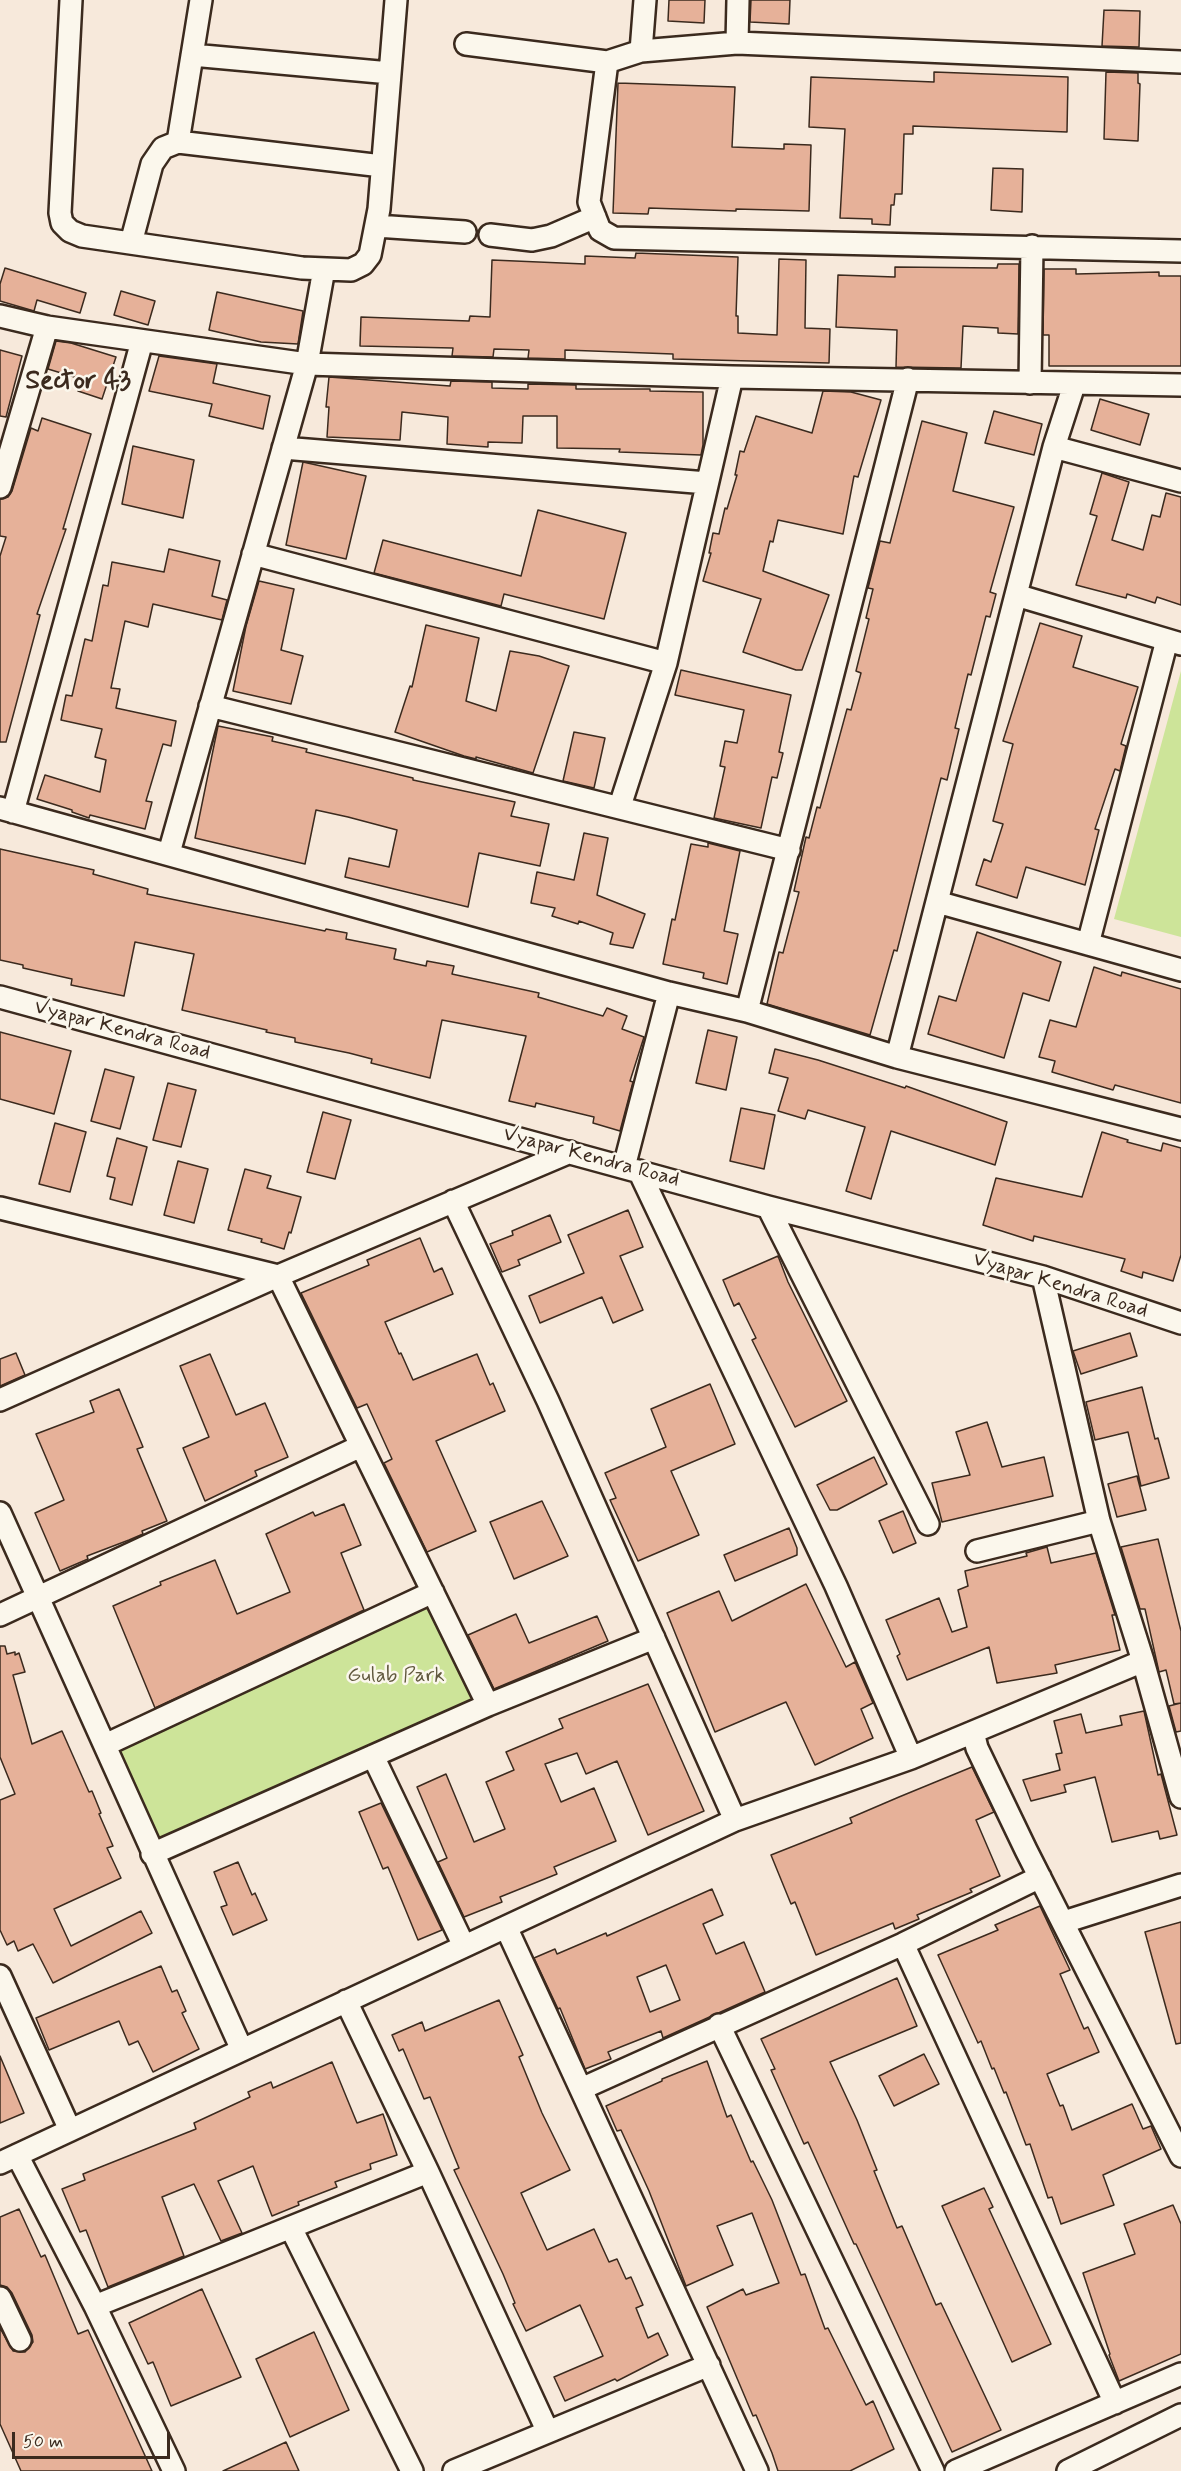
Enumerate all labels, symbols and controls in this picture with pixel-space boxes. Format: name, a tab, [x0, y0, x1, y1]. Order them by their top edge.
district label: Sector 43	[25, 366, 131, 398]
street label: Vyapar Kendra Road	[31, 995, 213, 1067]
street label: Vyapar Kendra Road	[500, 1122, 682, 1194]
street label: Vyapar Kendra Road	[970, 1247, 1150, 1325]
park label: Gulab Park	[347, 1664, 445, 1690]
scale bar	[15, 2420, 172, 2458]
text: 50 m	[23, 2430, 63, 2454]

